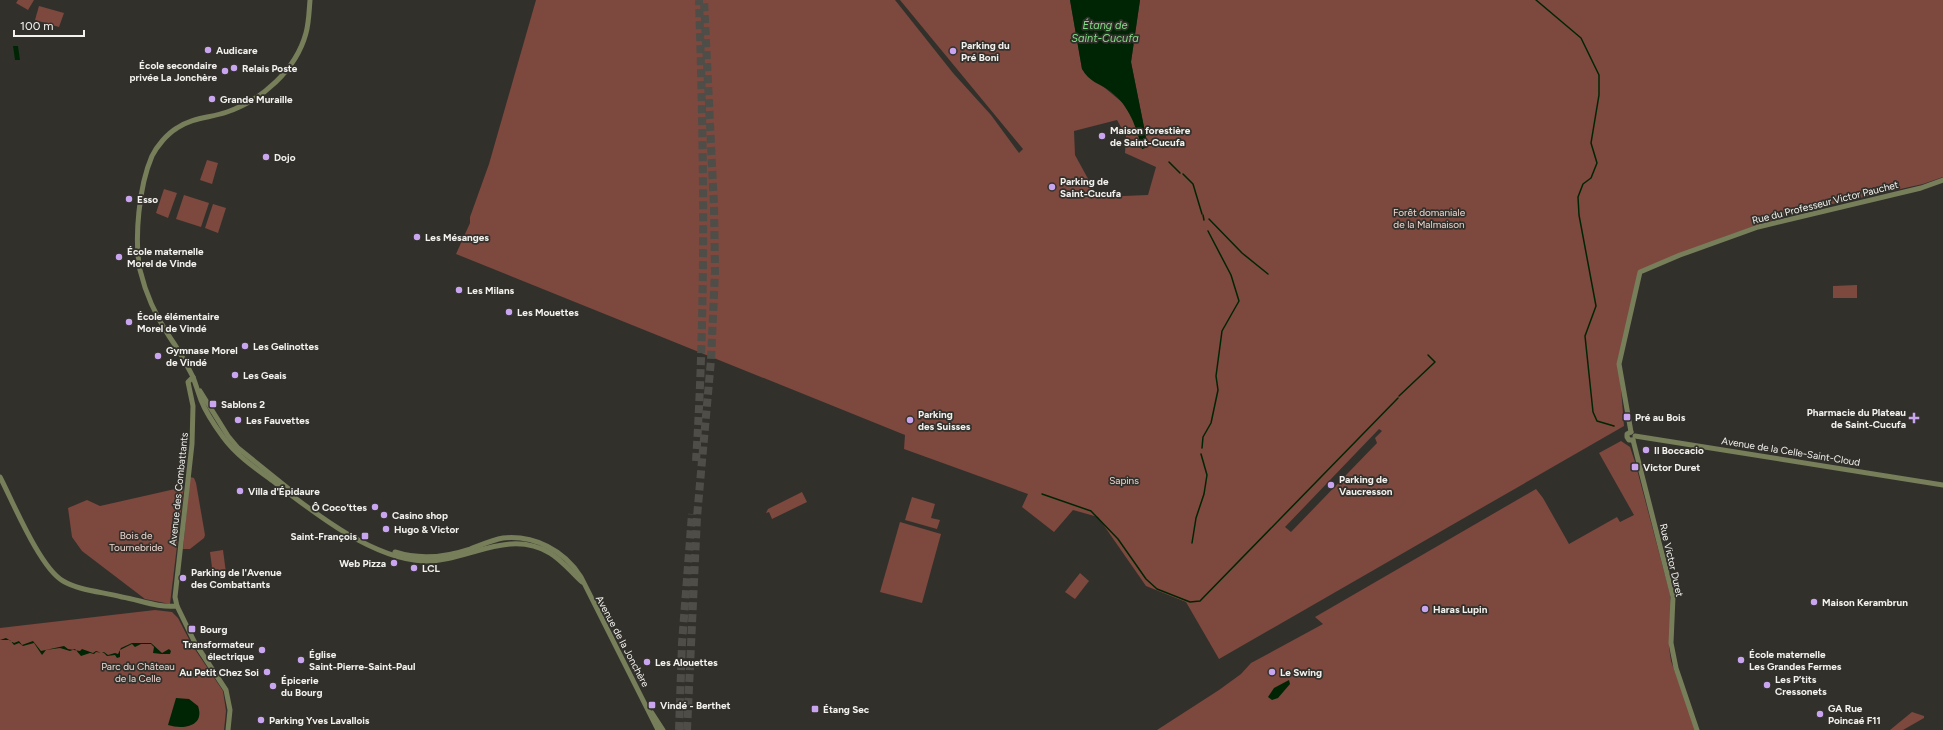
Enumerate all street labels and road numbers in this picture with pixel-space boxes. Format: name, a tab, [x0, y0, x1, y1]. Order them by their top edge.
street label: Rue du Professeur Victor Pauchet	[1750, 178, 1900, 227]
street label: Avenue des Combattants	[166, 431, 191, 546]
street label: Avenue de la Celle-Saint-Cloud	[1721, 434, 1861, 469]
street label: Rue Victor Duret	[1657, 522, 1686, 598]
street label: Avenue de la Jonchère	[593, 593, 652, 690]

